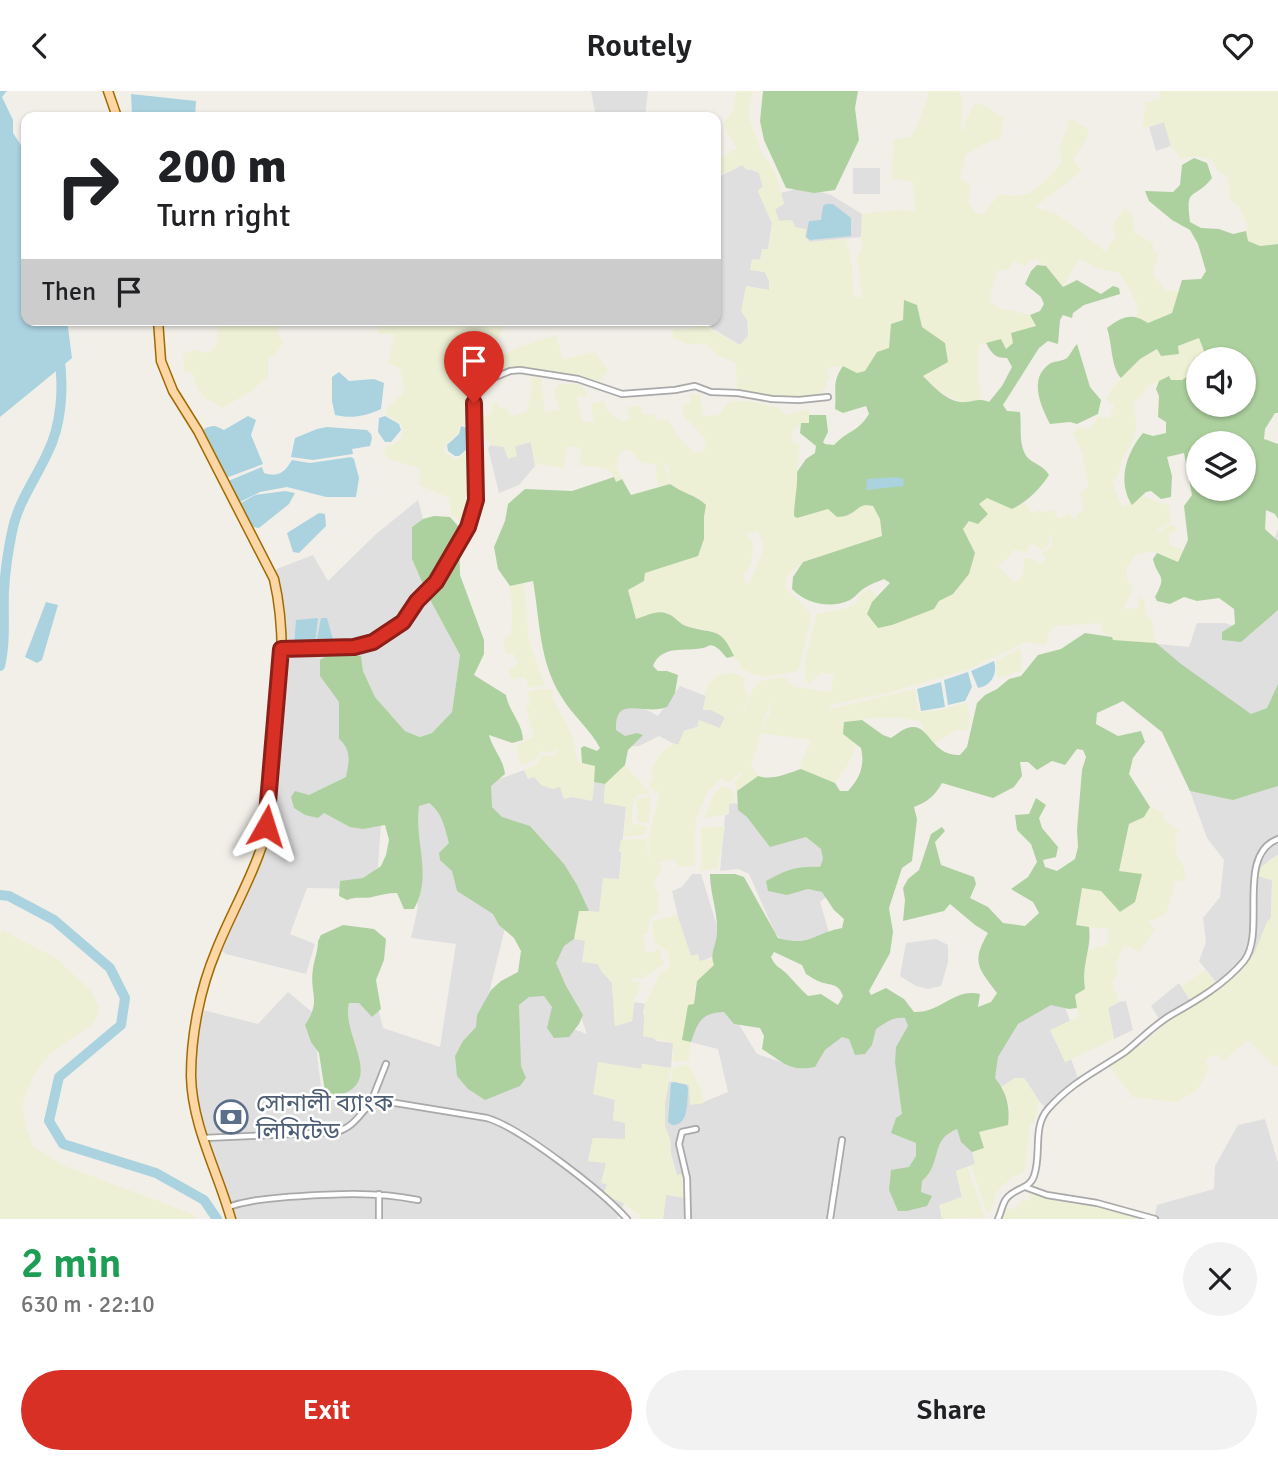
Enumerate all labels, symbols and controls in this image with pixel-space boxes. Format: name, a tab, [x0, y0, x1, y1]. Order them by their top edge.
text: Routely	[586, 26, 692, 65]
icon: back	[21, 27, 59, 65]
icon: heart	[1219, 27, 1257, 65]
text: 200 m	[157, 136, 287, 196]
icon: right	[42, 140, 133, 231]
text: Turn right	[157, 196, 290, 235]
icon: arrive	[110, 273, 148, 311]
text: Then	[42, 276, 96, 308]
pin	[444, 331, 504, 403]
icon: arrive	[455, 342, 493, 380]
map controls	[1186, 347, 1256, 501]
button: sound	[1186, 347, 1256, 417]
button: layers	[1186, 431, 1256, 501]
position arrow	[229, 789, 303, 863]
place label: সোনালী ব্যাংক লিমিটেড	[255, 1088, 394, 1146]
bank icon: সোনালী ব্যাংক লিমিটেড	[212, 1098, 250, 1136]
text: 2 min	[21, 1238, 122, 1289]
button: close	[1183, 1242, 1257, 1316]
text: 630 m · 22:10	[21, 1290, 155, 1319]
button: Exit	[21, 1370, 632, 1450]
button: Share	[646, 1370, 1257, 1450]

